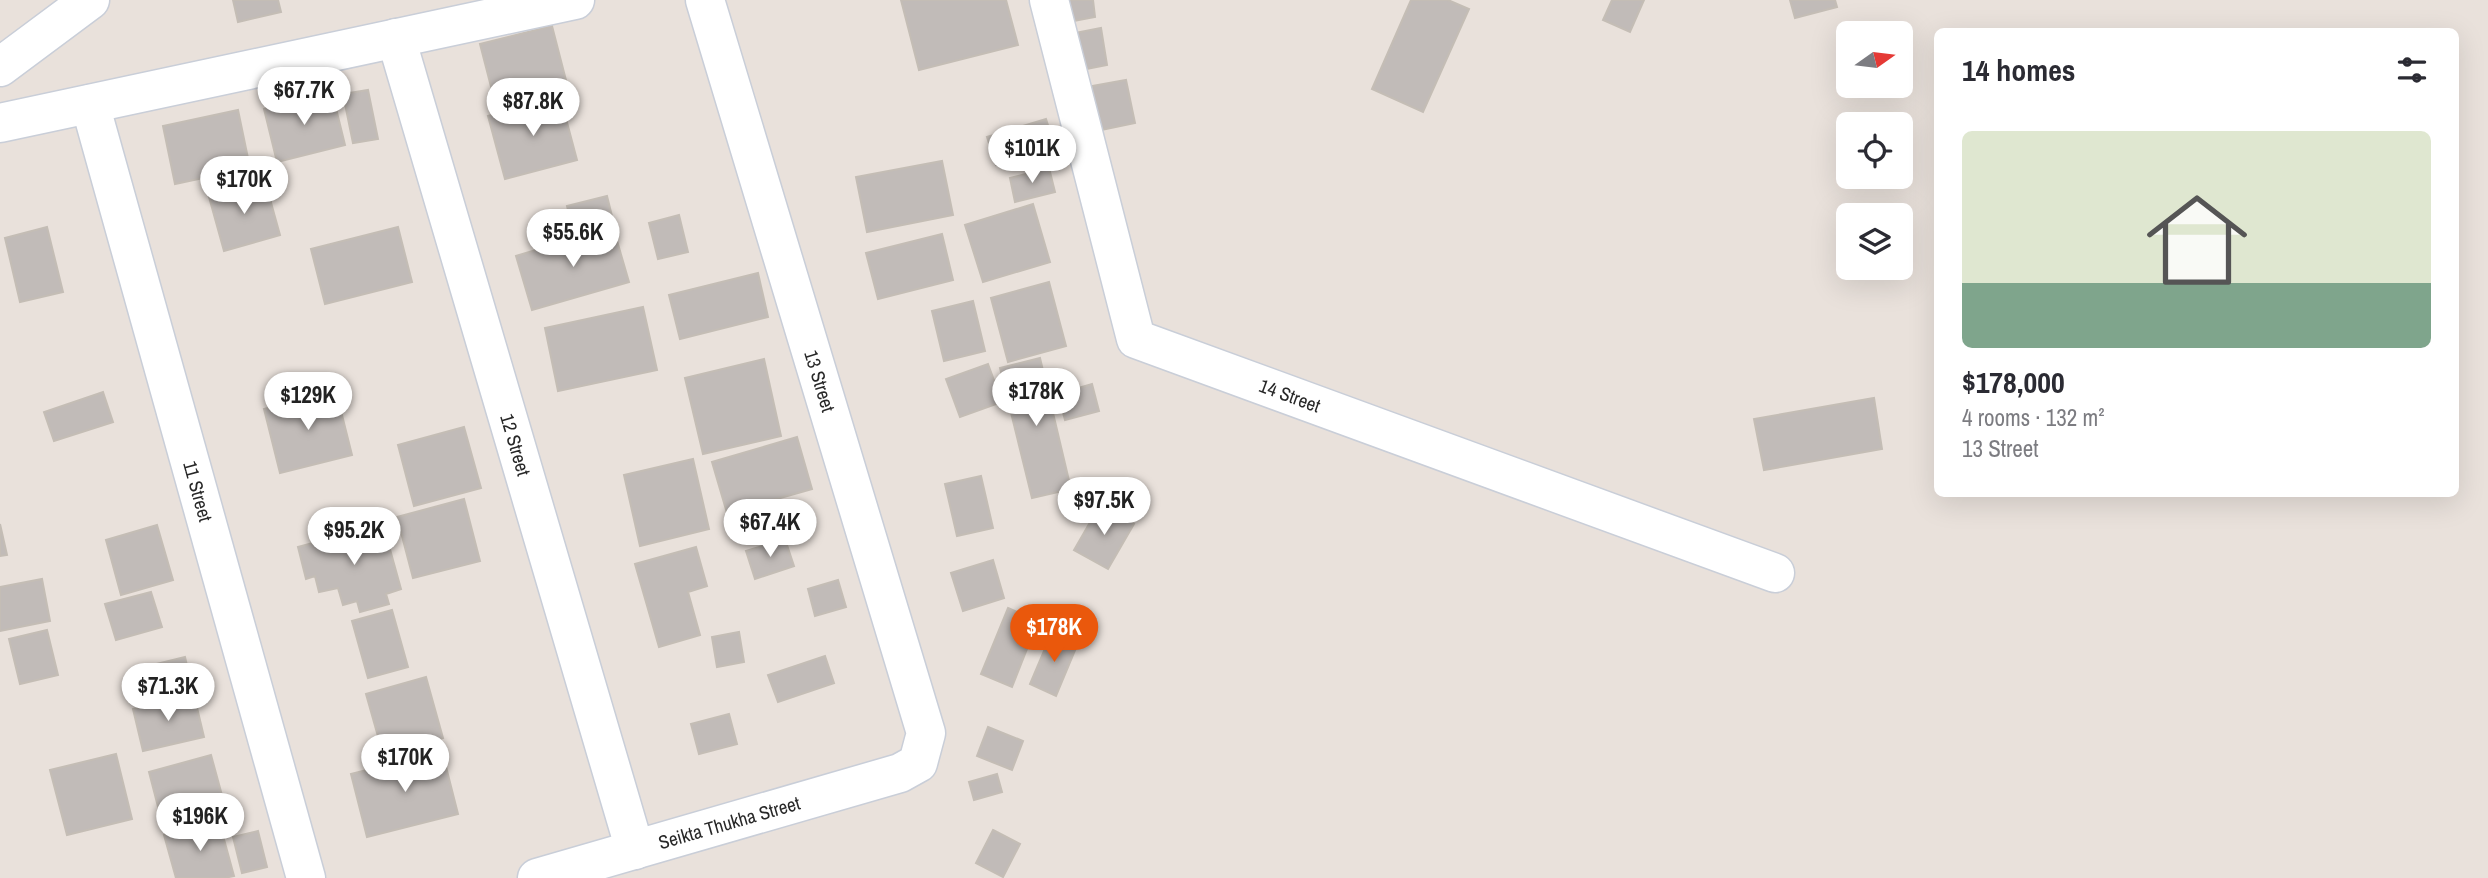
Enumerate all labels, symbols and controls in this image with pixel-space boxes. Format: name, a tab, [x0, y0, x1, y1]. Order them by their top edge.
north arrow	[1836, 21, 1913, 98]
map controls	[1836, 21, 1913, 280]
text: 14 homes	[1962, 50, 2076, 90]
icon: filters	[2393, 51, 2431, 89]
pin: $67.7K	[247, 68, 361, 127]
text: $67.7K	[274, 74, 334, 105]
pin: $87.8K	[476, 78, 590, 138]
text: $87.8K	[503, 85, 563, 116]
button: locate	[1836, 112, 1913, 189]
pin: $101K	[983, 125, 1081, 185]
text: $101K	[1004, 132, 1060, 163]
pin: $170K	[195, 156, 293, 216]
text: $170K	[216, 163, 272, 194]
icon: home	[2134, 177, 2260, 303]
button: layers	[1836, 203, 1913, 280]
pin: $55.6K	[516, 210, 630, 269]
text: $55.6K	[543, 216, 603, 247]
street label: 13 Street	[798, 347, 842, 416]
text: $178,000	[1962, 362, 2065, 402]
pin: $178K	[987, 368, 1085, 428]
pin: $129K	[259, 372, 357, 432]
street label: 14 Street	[1256, 372, 1325, 419]
text: $178K	[1008, 375, 1064, 406]
text: $129K	[280, 379, 336, 410]
text: 4 rooms · 132 m²	[1962, 402, 2105, 433]
street label: 12 Street	[494, 411, 537, 479]
text: 13 Street	[1962, 433, 2039, 464]
street label: 11 Street	[177, 458, 219, 525]
pin: $97.5K	[1047, 477, 1161, 537]
text: $97.5K	[1074, 484, 1134, 515]
pin: $67.4K	[713, 500, 827, 559]
text: $67.4K	[740, 506, 800, 537]
pin: $95.2K	[297, 508, 411, 567]
text: $95.2K	[324, 514, 384, 545]
pin: $178K	[1005, 604, 1103, 664]
text: $178K	[1026, 611, 1082, 642]
pin: $71.3K	[111, 664, 225, 723]
text: $71.3K	[138, 670, 198, 701]
pin: $170K	[356, 734, 454, 794]
text: $170K	[377, 741, 433, 772]
street label: Seikta Thukha Street	[655, 789, 804, 855]
pin: $196K	[151, 794, 249, 853]
text: $196K	[172, 800, 228, 831]

